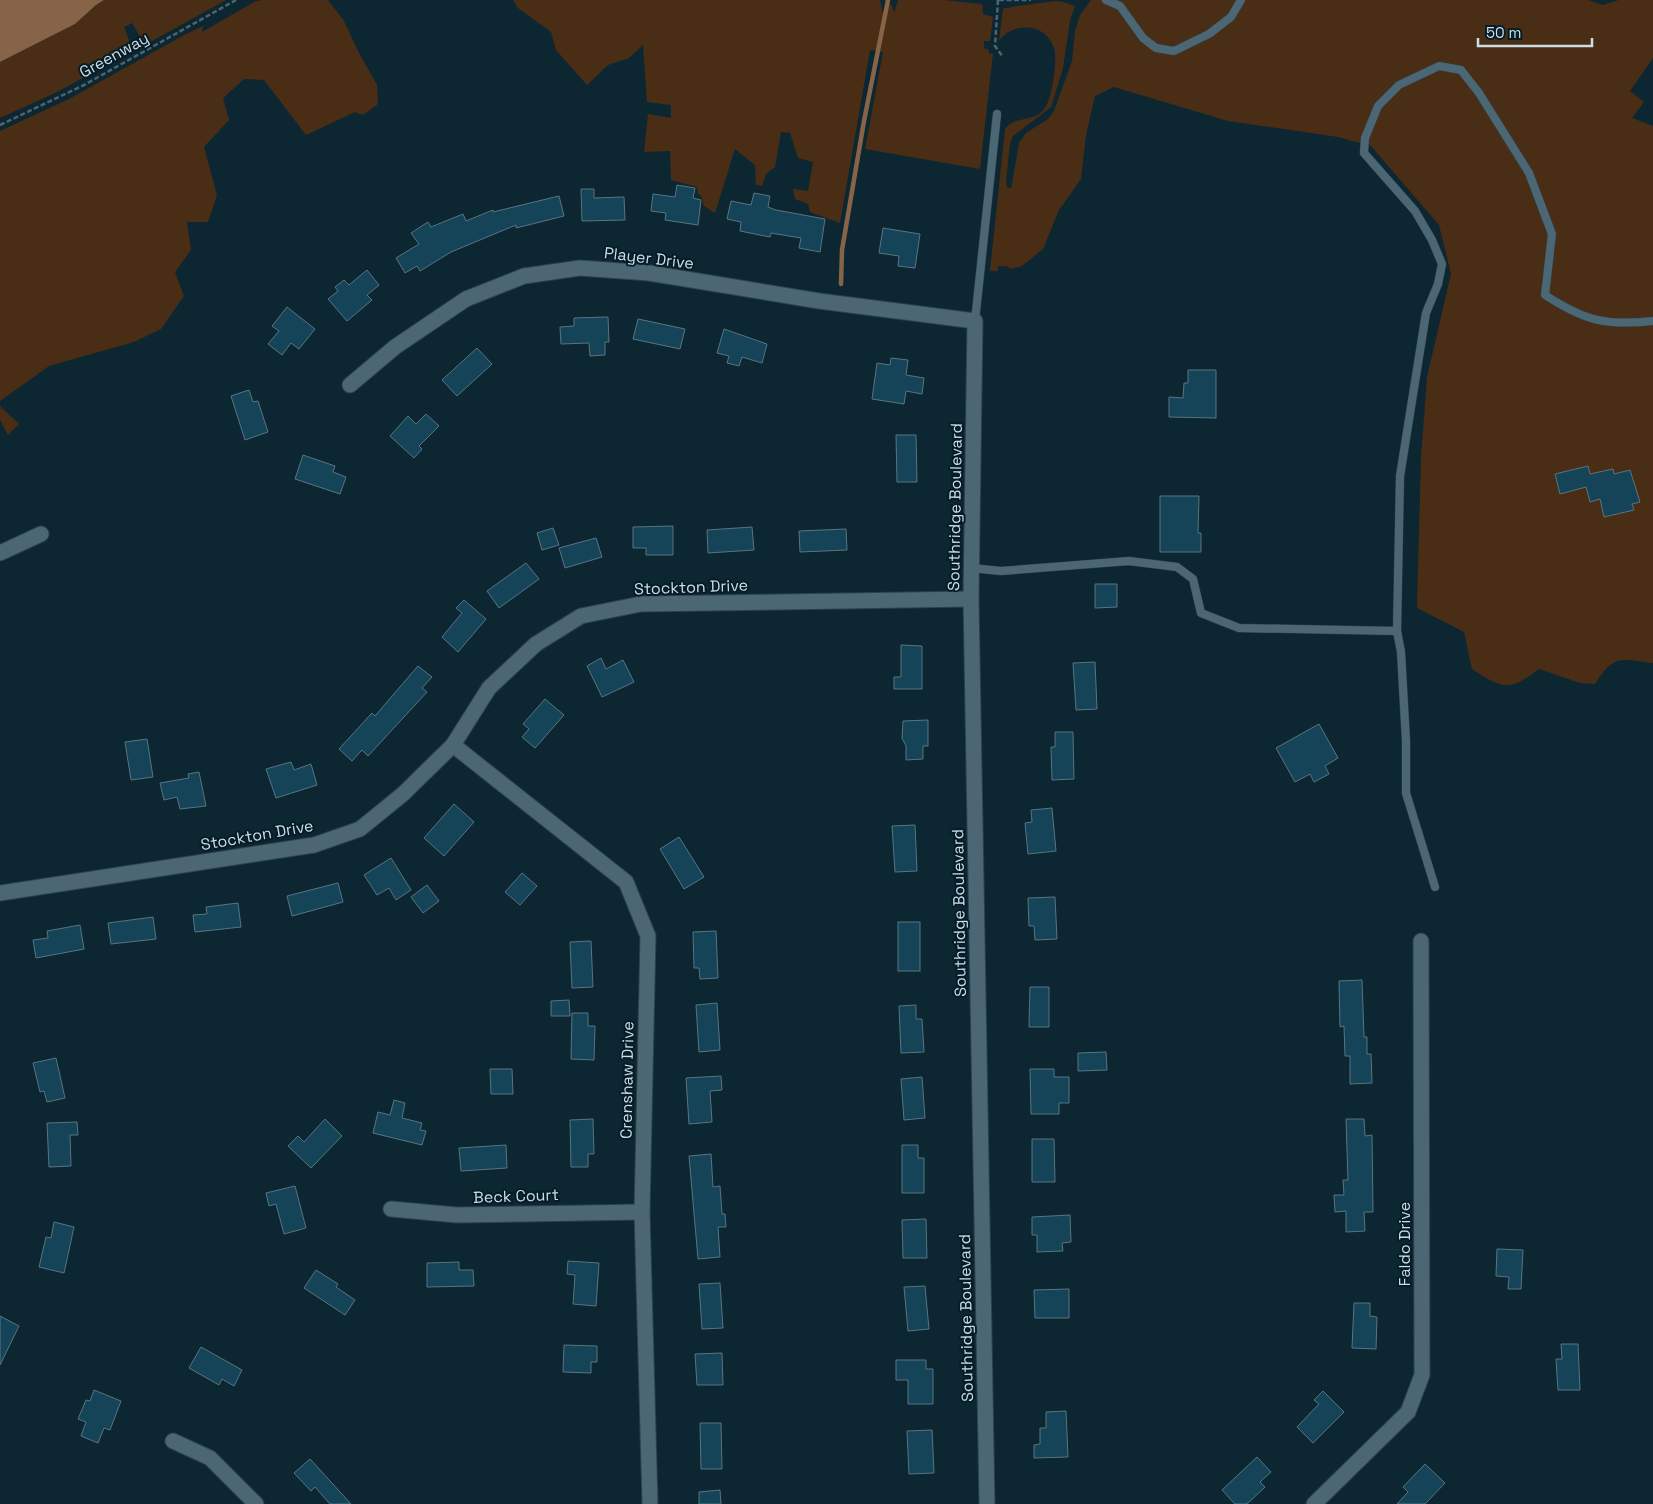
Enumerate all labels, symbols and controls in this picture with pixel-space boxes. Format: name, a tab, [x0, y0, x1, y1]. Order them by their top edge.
scale bar	[1478, 15, 1592, 47]
text: 50 m	[1486, 23, 1521, 42]
street label: Greenway	[75, 27, 153, 83]
street label: Player Drive	[603, 242, 695, 274]
street label: Southridge Boulevard	[943, 423, 967, 591]
street label: Stockton Drive	[634, 575, 748, 599]
street label: Stockton Drive	[199, 815, 315, 855]
street label: Southridge Boulevard	[947, 829, 971, 997]
street label: Crenshaw Drive	[615, 1021, 639, 1139]
street label: Beck Court	[473, 1184, 559, 1208]
street label: Faldo Drive	[1394, 1202, 1415, 1286]
street label: Southridge Boulevard	[954, 1234, 978, 1402]

